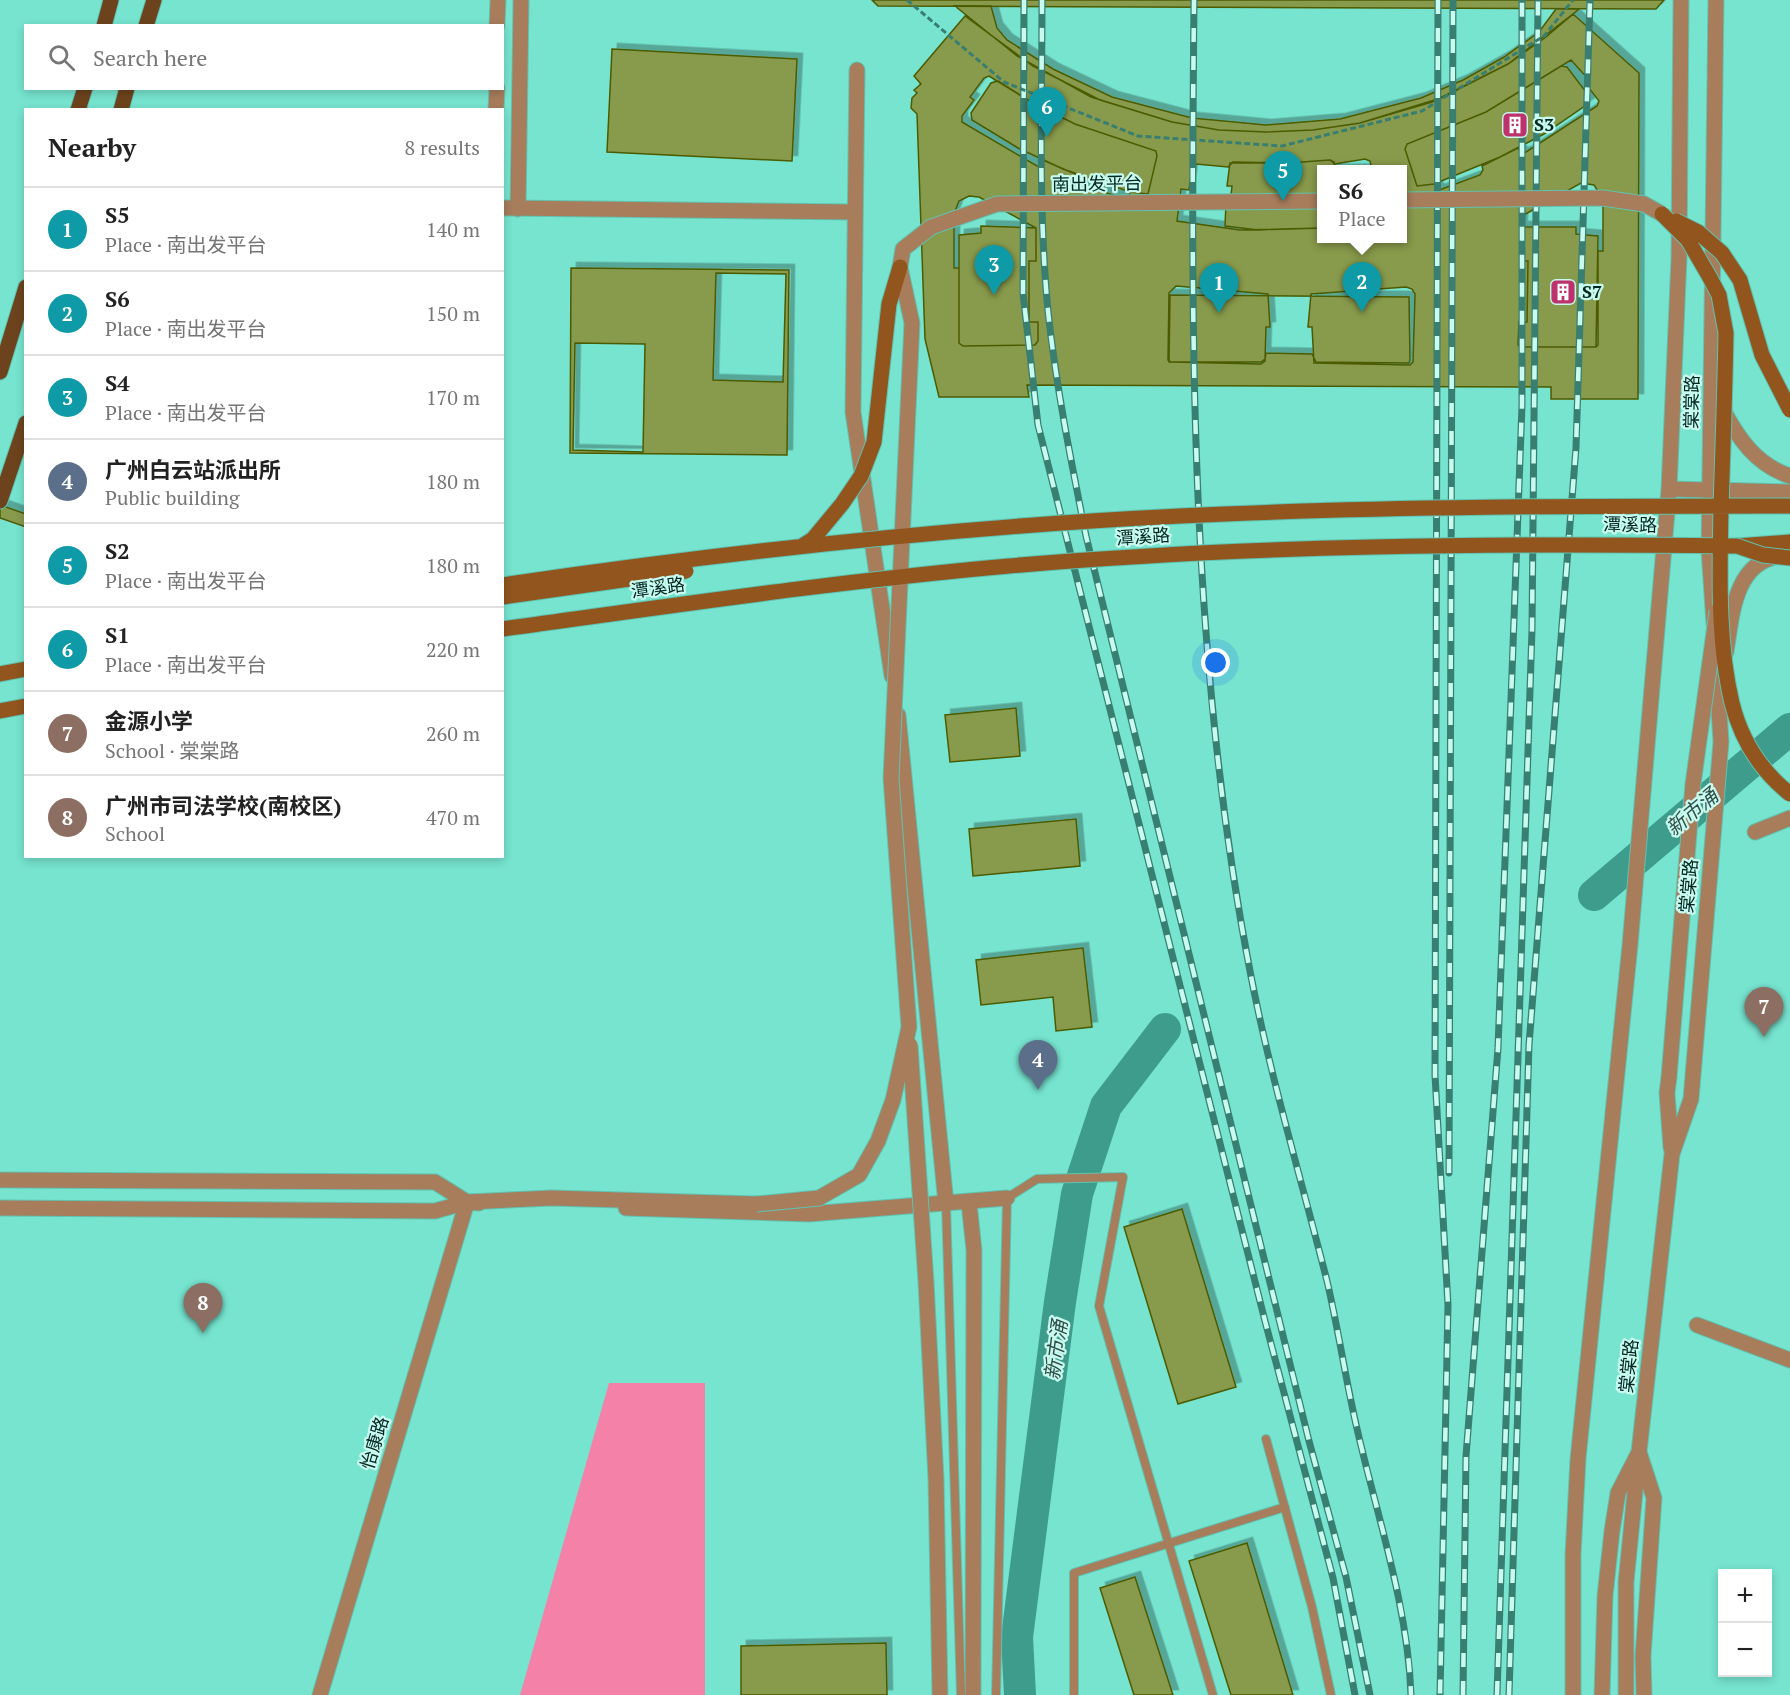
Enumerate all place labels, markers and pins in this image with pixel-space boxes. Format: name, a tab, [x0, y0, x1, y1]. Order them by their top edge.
pin: 6	[1028, 88, 1066, 137]
building icon: S3	[1500, 110, 1530, 140]
place label: S3	[1534, 112, 1554, 136]
pin: 5	[1264, 152, 1302, 201]
pin: 3	[974, 246, 1014, 295]
pin: 2	[1342, 262, 1382, 312]
pin: 1	[1200, 264, 1238, 313]
building icon: S7	[1548, 277, 1578, 307]
place label: S7	[1582, 279, 1602, 303]
pin: 7	[1744, 988, 1784, 1037]
pin: 4	[1018, 1040, 1058, 1090]
pin: 8	[184, 1284, 222, 1333]

